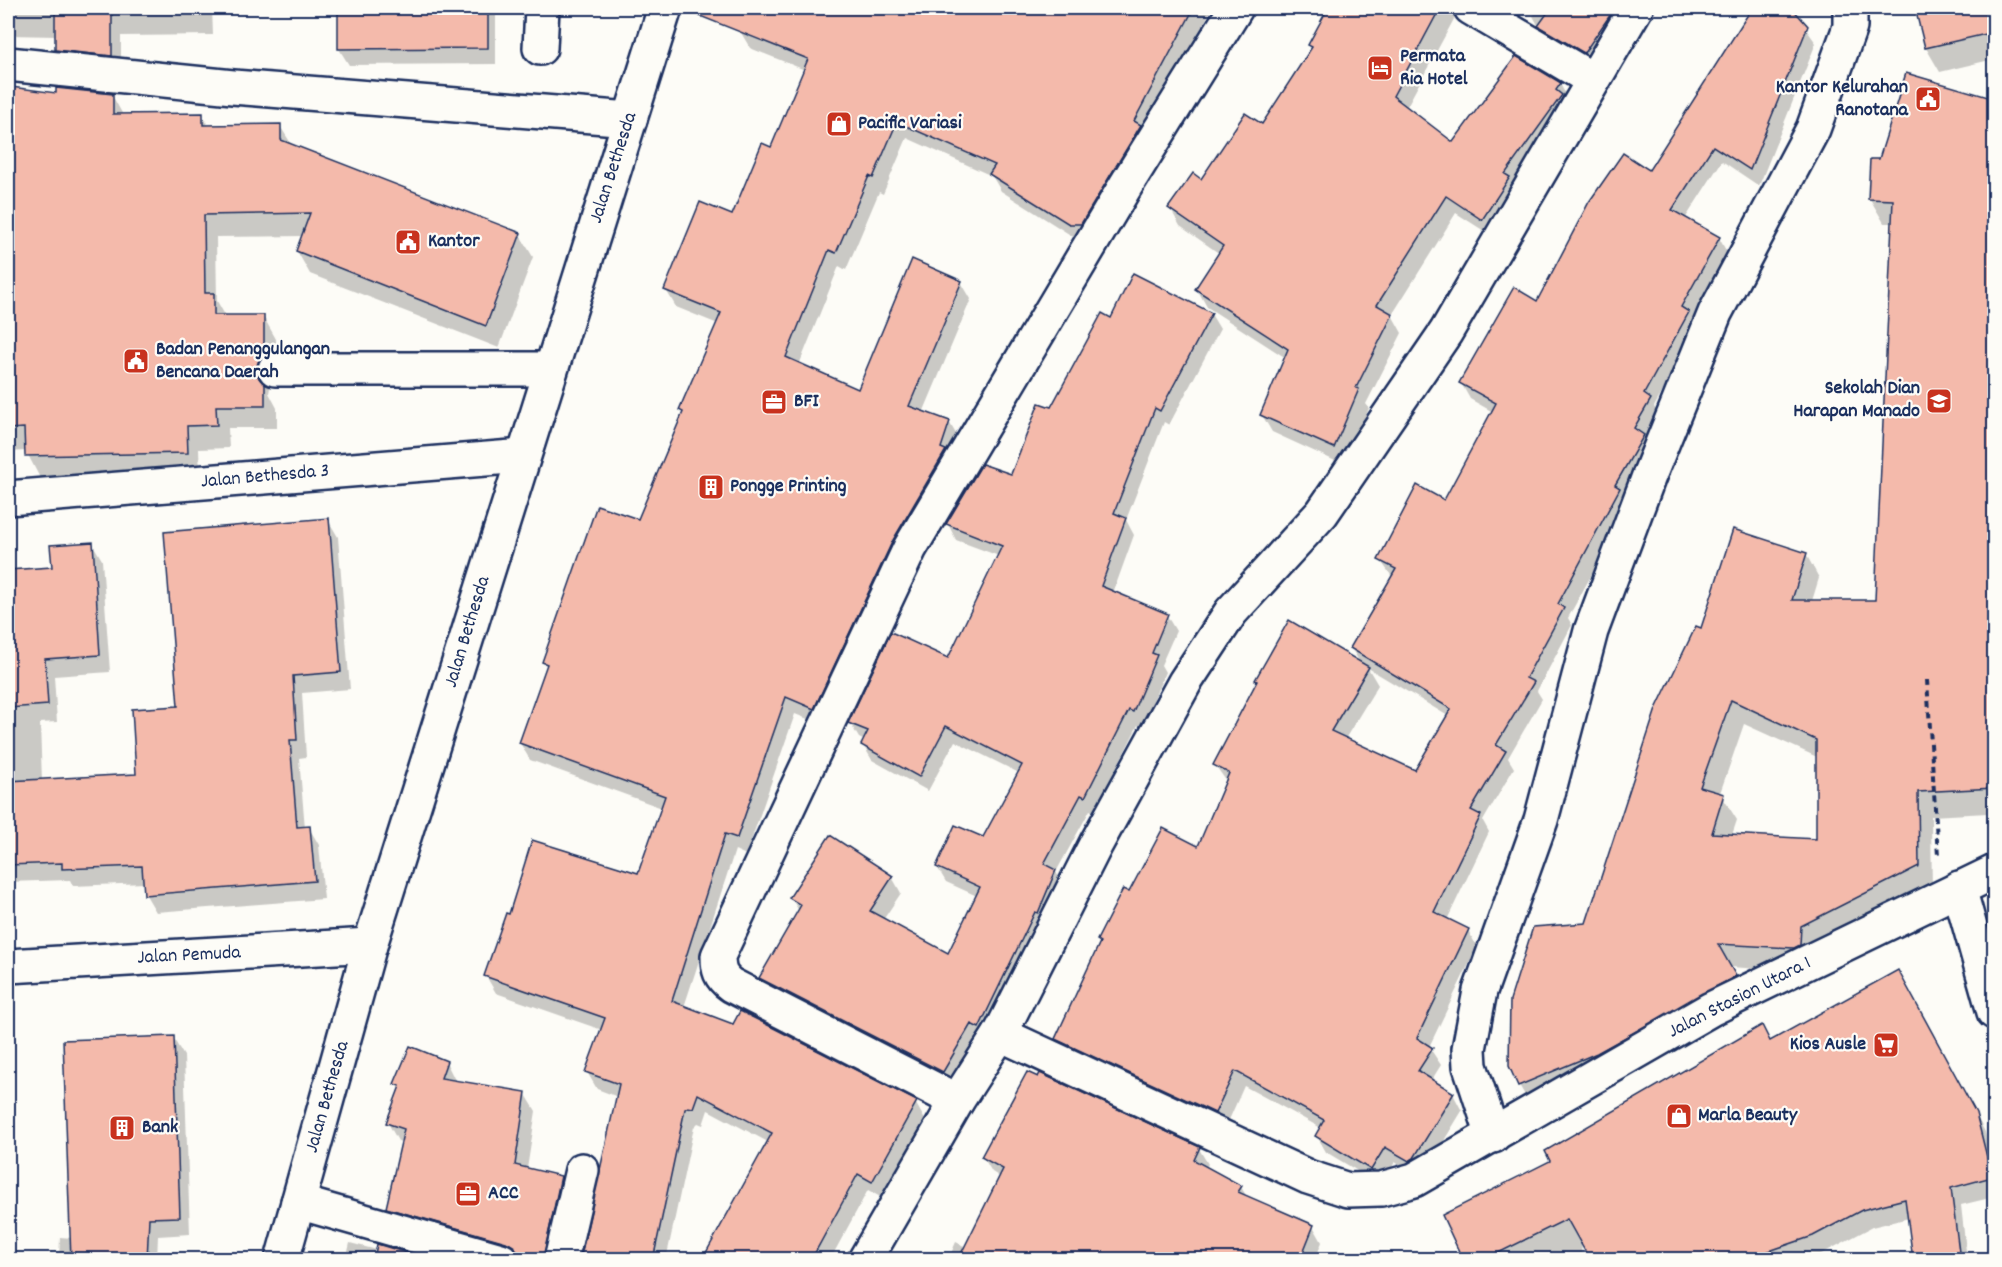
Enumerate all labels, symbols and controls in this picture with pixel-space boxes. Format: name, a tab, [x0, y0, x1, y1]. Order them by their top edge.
place label: Permata Ria Hotel	[1400, 43, 1468, 94]
hotel icon: Permata Ria Hotel	[1365, 53, 1395, 83]
place label: Kantor Kelurahan Ranotana	[1776, 74, 1909, 125]
public building icon: Kantor Kelurahan Ranotana	[1913, 84, 1943, 114]
street label: Jalan Bethesda	[583, 108, 645, 227]
shop icon: Pacific Variasi	[824, 109, 854, 139]
place label: Pacific Variasi	[858, 110, 962, 138]
public building icon: Kantor	[393, 227, 423, 257]
place label: Kantor	[428, 228, 480, 256]
place label: Badan Penanggulangan Bencana Daerah	[156, 336, 330, 387]
public building icon: Badan Penanggulangan Bencana Daerah	[121, 346, 151, 376]
place label: Sekolah Dian Harapan Manado	[1793, 375, 1920, 426]
school or university icon: Sekolah Dian Harapan Manado	[1924, 386, 1954, 416]
office icon: BFI	[759, 387, 789, 417]
place label: BFI	[794, 388, 819, 416]
street label: Jalan Bethesda 3	[200, 457, 330, 497]
building icon: Pongge Printing	[696, 472, 726, 502]
place label: Pongge Printing	[730, 473, 847, 501]
street label: Jalan Bethesda	[438, 572, 498, 691]
street label: Jalan Pemuda	[137, 939, 242, 973]
street label: Jalan Stasion Utara 1	[1664, 950, 1816, 1046]
supermarket icon: Kios Ausle	[1871, 1030, 1901, 1060]
place label: Kios Ausle	[1790, 1031, 1866, 1059]
street label: Jalan Bethesda	[299, 1037, 358, 1156]
shop icon: Marla Beauty	[1664, 1101, 1694, 1131]
place label: Marla Beauty	[1698, 1102, 1798, 1130]
building icon: Bank	[107, 1113, 137, 1143]
place label: Bank	[142, 1114, 178, 1142]
office icon: ACC	[453, 1179, 483, 1209]
place label: ACC	[488, 1180, 519, 1208]

